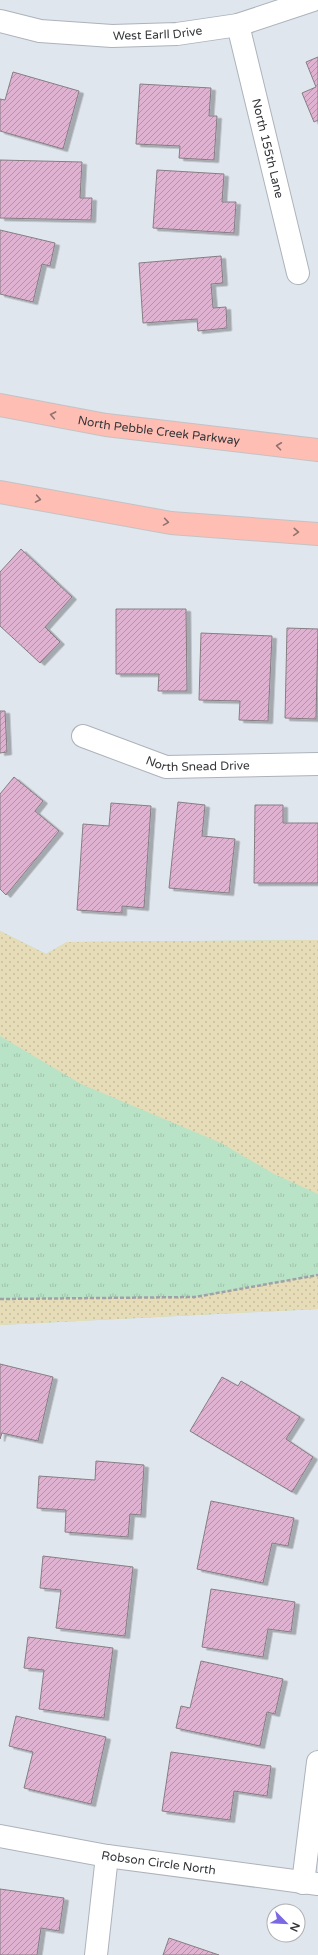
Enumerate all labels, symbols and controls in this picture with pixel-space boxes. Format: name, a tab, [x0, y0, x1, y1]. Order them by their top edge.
street label: West Earll Drive	[113, 23, 203, 43]
street label: North 155th Lane	[249, 97, 287, 200]
one-way arrow	[50, 412, 57, 420]
street label: North Pebble Creek Parkway	[77, 413, 241, 448]
one-way arrow	[276, 441, 282, 450]
one-way arrow	[35, 494, 41, 503]
one-way arrow	[163, 517, 169, 526]
one-way arrow	[293, 528, 299, 537]
street label: North Snead Drive	[144, 753, 250, 774]
street label: Robson Circle North	[100, 1848, 217, 1877]
north arrow	[266, 1903, 306, 1943]
text: N	[287, 1920, 302, 1934]

